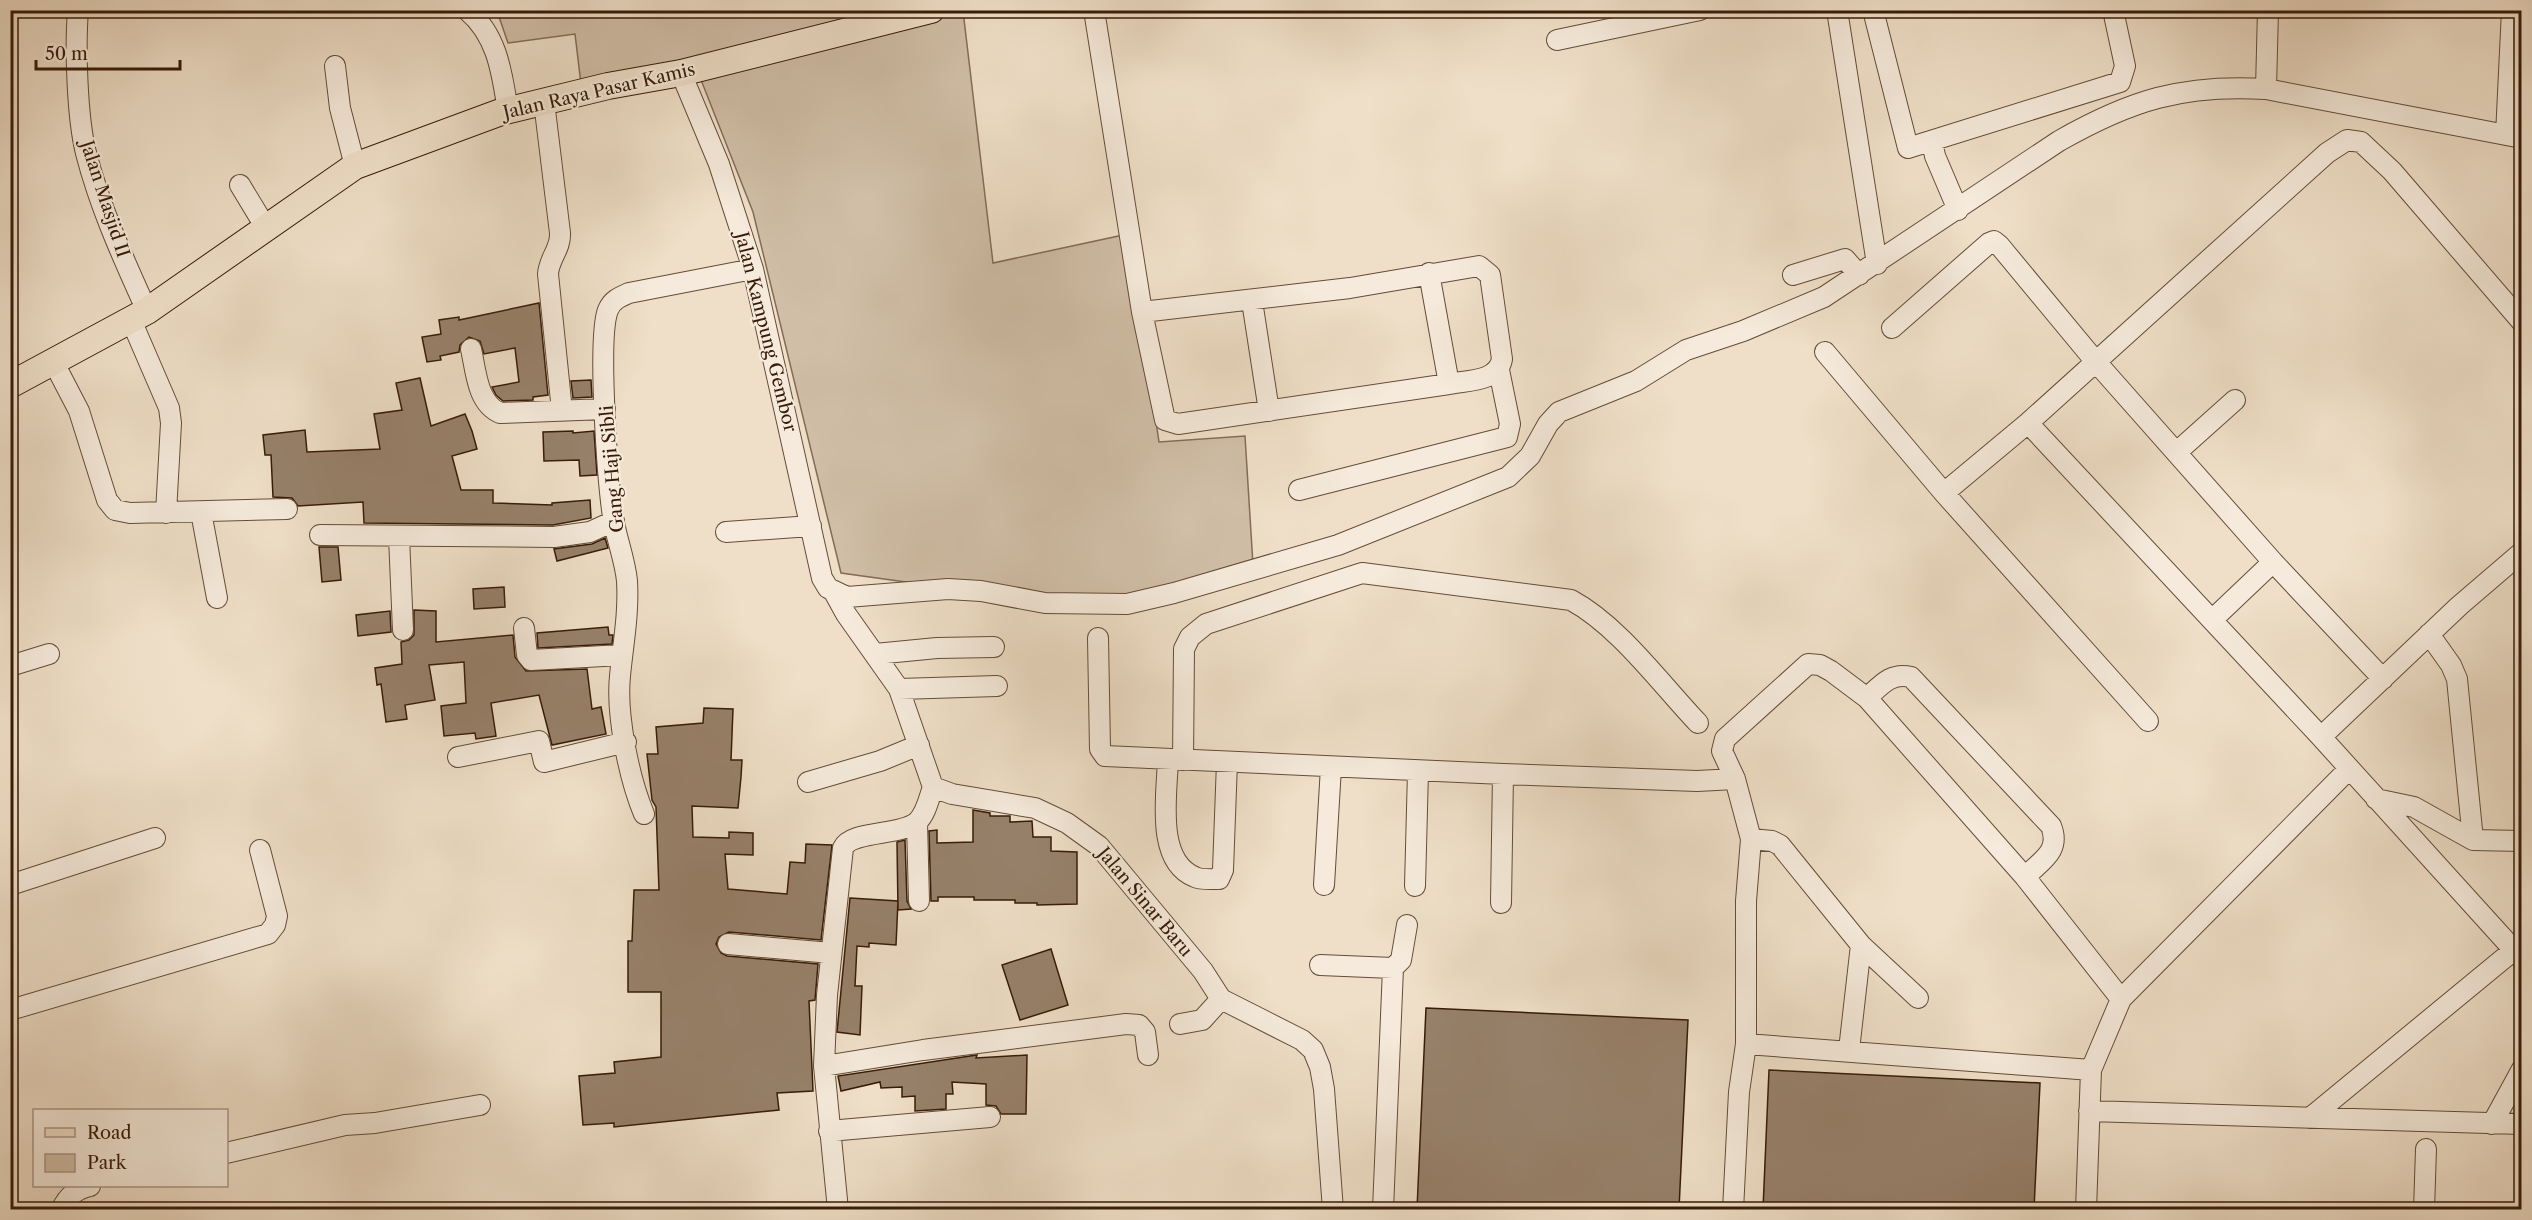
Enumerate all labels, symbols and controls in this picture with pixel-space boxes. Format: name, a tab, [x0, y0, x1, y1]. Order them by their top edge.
scale bar	[36, 33, 180, 71]
text: 50 m	[45, 43, 88, 65]
street label: Jalan Raya Pasar Kamis	[498, 58, 697, 124]
street label: Jalan Masjid II	[75, 135, 134, 260]
street label: Jalan Kampung Gembor	[730, 227, 802, 435]
street label: Gang Haji Sibli	[595, 404, 629, 534]
street label: Jalan Sinar Baru	[1091, 840, 1197, 961]
legend	[33, 1109, 228, 1187]
text: Road	[87, 1122, 132, 1144]
text: Park	[87, 1152, 128, 1174]

